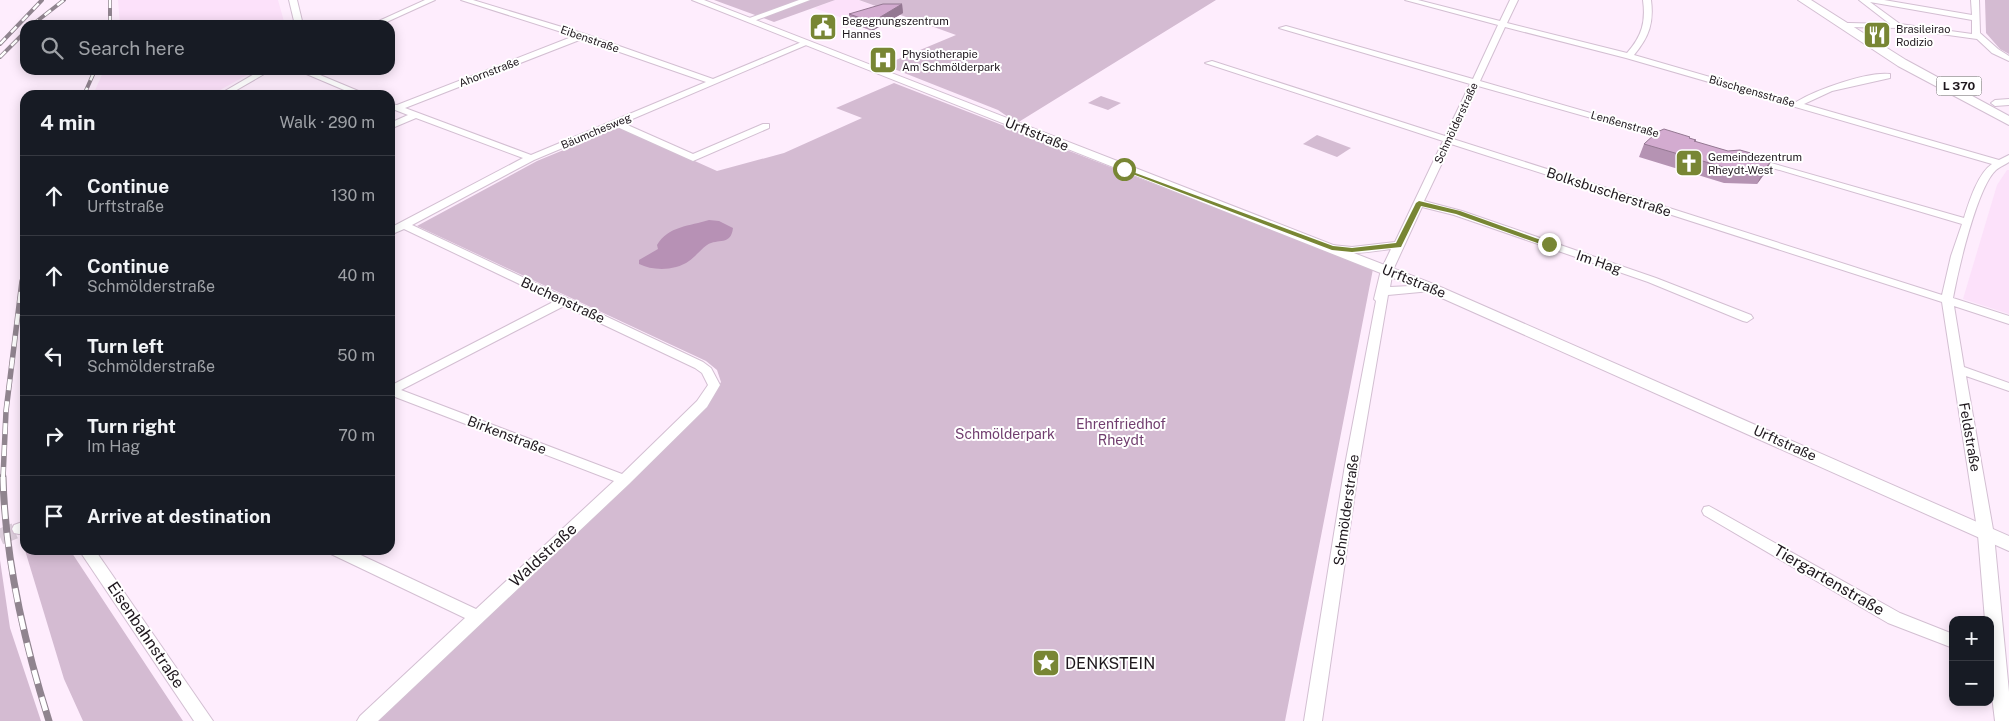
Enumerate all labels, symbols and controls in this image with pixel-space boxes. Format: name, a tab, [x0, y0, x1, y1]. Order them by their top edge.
public building icon: Begegnungszentrum Hannes	[808, 12, 838, 42]
place label: Begegnungszentrum Hannes	[842, 15, 949, 40]
search box	[20, 20, 395, 75]
restaurant icon: Brasileirao Rodizio	[1862, 20, 1892, 50]
street label: Eibenstraße	[559, 23, 621, 55]
place label: Brasileirao Rodizio	[1896, 23, 1950, 48]
icon: search	[38, 34, 66, 62]
text: Search here	[78, 37, 185, 59]
hospital icon: Physiotherapie Am Schmölderpark	[868, 45, 898, 75]
place label: Physiotherapie Am Schmölderpark	[902, 48, 1001, 73]
street label: Ahornstraße	[457, 55, 521, 89]
street label: Büschgensstraße	[1708, 73, 1796, 109]
road number: L 370	[1936, 76, 1982, 95]
street label: Schmölderstraße	[1432, 81, 1480, 165]
street label: Lenßenstraße	[1590, 109, 1660, 139]
text: 4 min	[40, 110, 95, 135]
street label: Bäumchesweg	[559, 111, 633, 151]
text: Walk · 290 m	[280, 113, 375, 132]
street label: Urftstraße	[1003, 114, 1071, 154]
church icon: Gemeindezentrum Rheydt-West	[1674, 148, 1704, 178]
place label: Gemeindezentrum Rheydt-West	[1708, 151, 1802, 176]
route start	[1113, 158, 1136, 181]
street label: Bolksbuscherstraße	[1545, 164, 1673, 220]
text: Continue	[87, 175, 169, 197]
icon: ahead	[40, 182, 68, 210]
text: 130 m	[331, 186, 375, 205]
text: Urftstraße	[87, 197, 164, 216]
route end	[1538, 233, 1561, 256]
street label: Im Hag	[1574, 247, 1624, 277]
text: Continue	[87, 255, 169, 277]
street label: Urftstraße	[1380, 261, 1448, 301]
icon: ahead	[40, 262, 68, 290]
text: 40 m	[337, 266, 375, 285]
street label: Buchenstraße	[519, 274, 607, 326]
text: Schmölderstraße	[87, 277, 215, 296]
text: Turn left	[87, 335, 164, 357]
icon: left	[40, 342, 68, 370]
text: 50 m	[337, 346, 375, 365]
text: Schmölderstraße	[87, 357, 215, 376]
street label: Feldstraße	[1956, 401, 1984, 473]
street label: Birkenstraße	[465, 413, 549, 457]
text: Turn right	[87, 415, 176, 437]
park label: Ehrenfriedhof Rheydt	[1076, 416, 1166, 448]
icon: right	[40, 422, 68, 450]
street label: Urftstraße	[1751, 422, 1819, 464]
text: 70 m	[338, 426, 375, 445]
park label: Schmölderpark	[955, 426, 1055, 442]
text: Im Hag	[87, 437, 140, 456]
street label: Schmölderstraße	[1330, 453, 1362, 567]
icon: arrive	[40, 502, 68, 530]
text: Arrive at destination	[87, 505, 271, 527]
street label: Waldstraße	[505, 519, 581, 591]
street label: Tiergartenstraße	[1770, 541, 1888, 619]
street label: Eisenbahnstraße	[103, 578, 189, 692]
map controls	[1949, 616, 1994, 706]
button: +	[1949, 616, 1994, 661]
place icon: DENKSTEIN	[1031, 648, 1061, 678]
place label: DENKSTEIN	[1065, 654, 1155, 673]
button: −	[1949, 661, 1994, 706]

